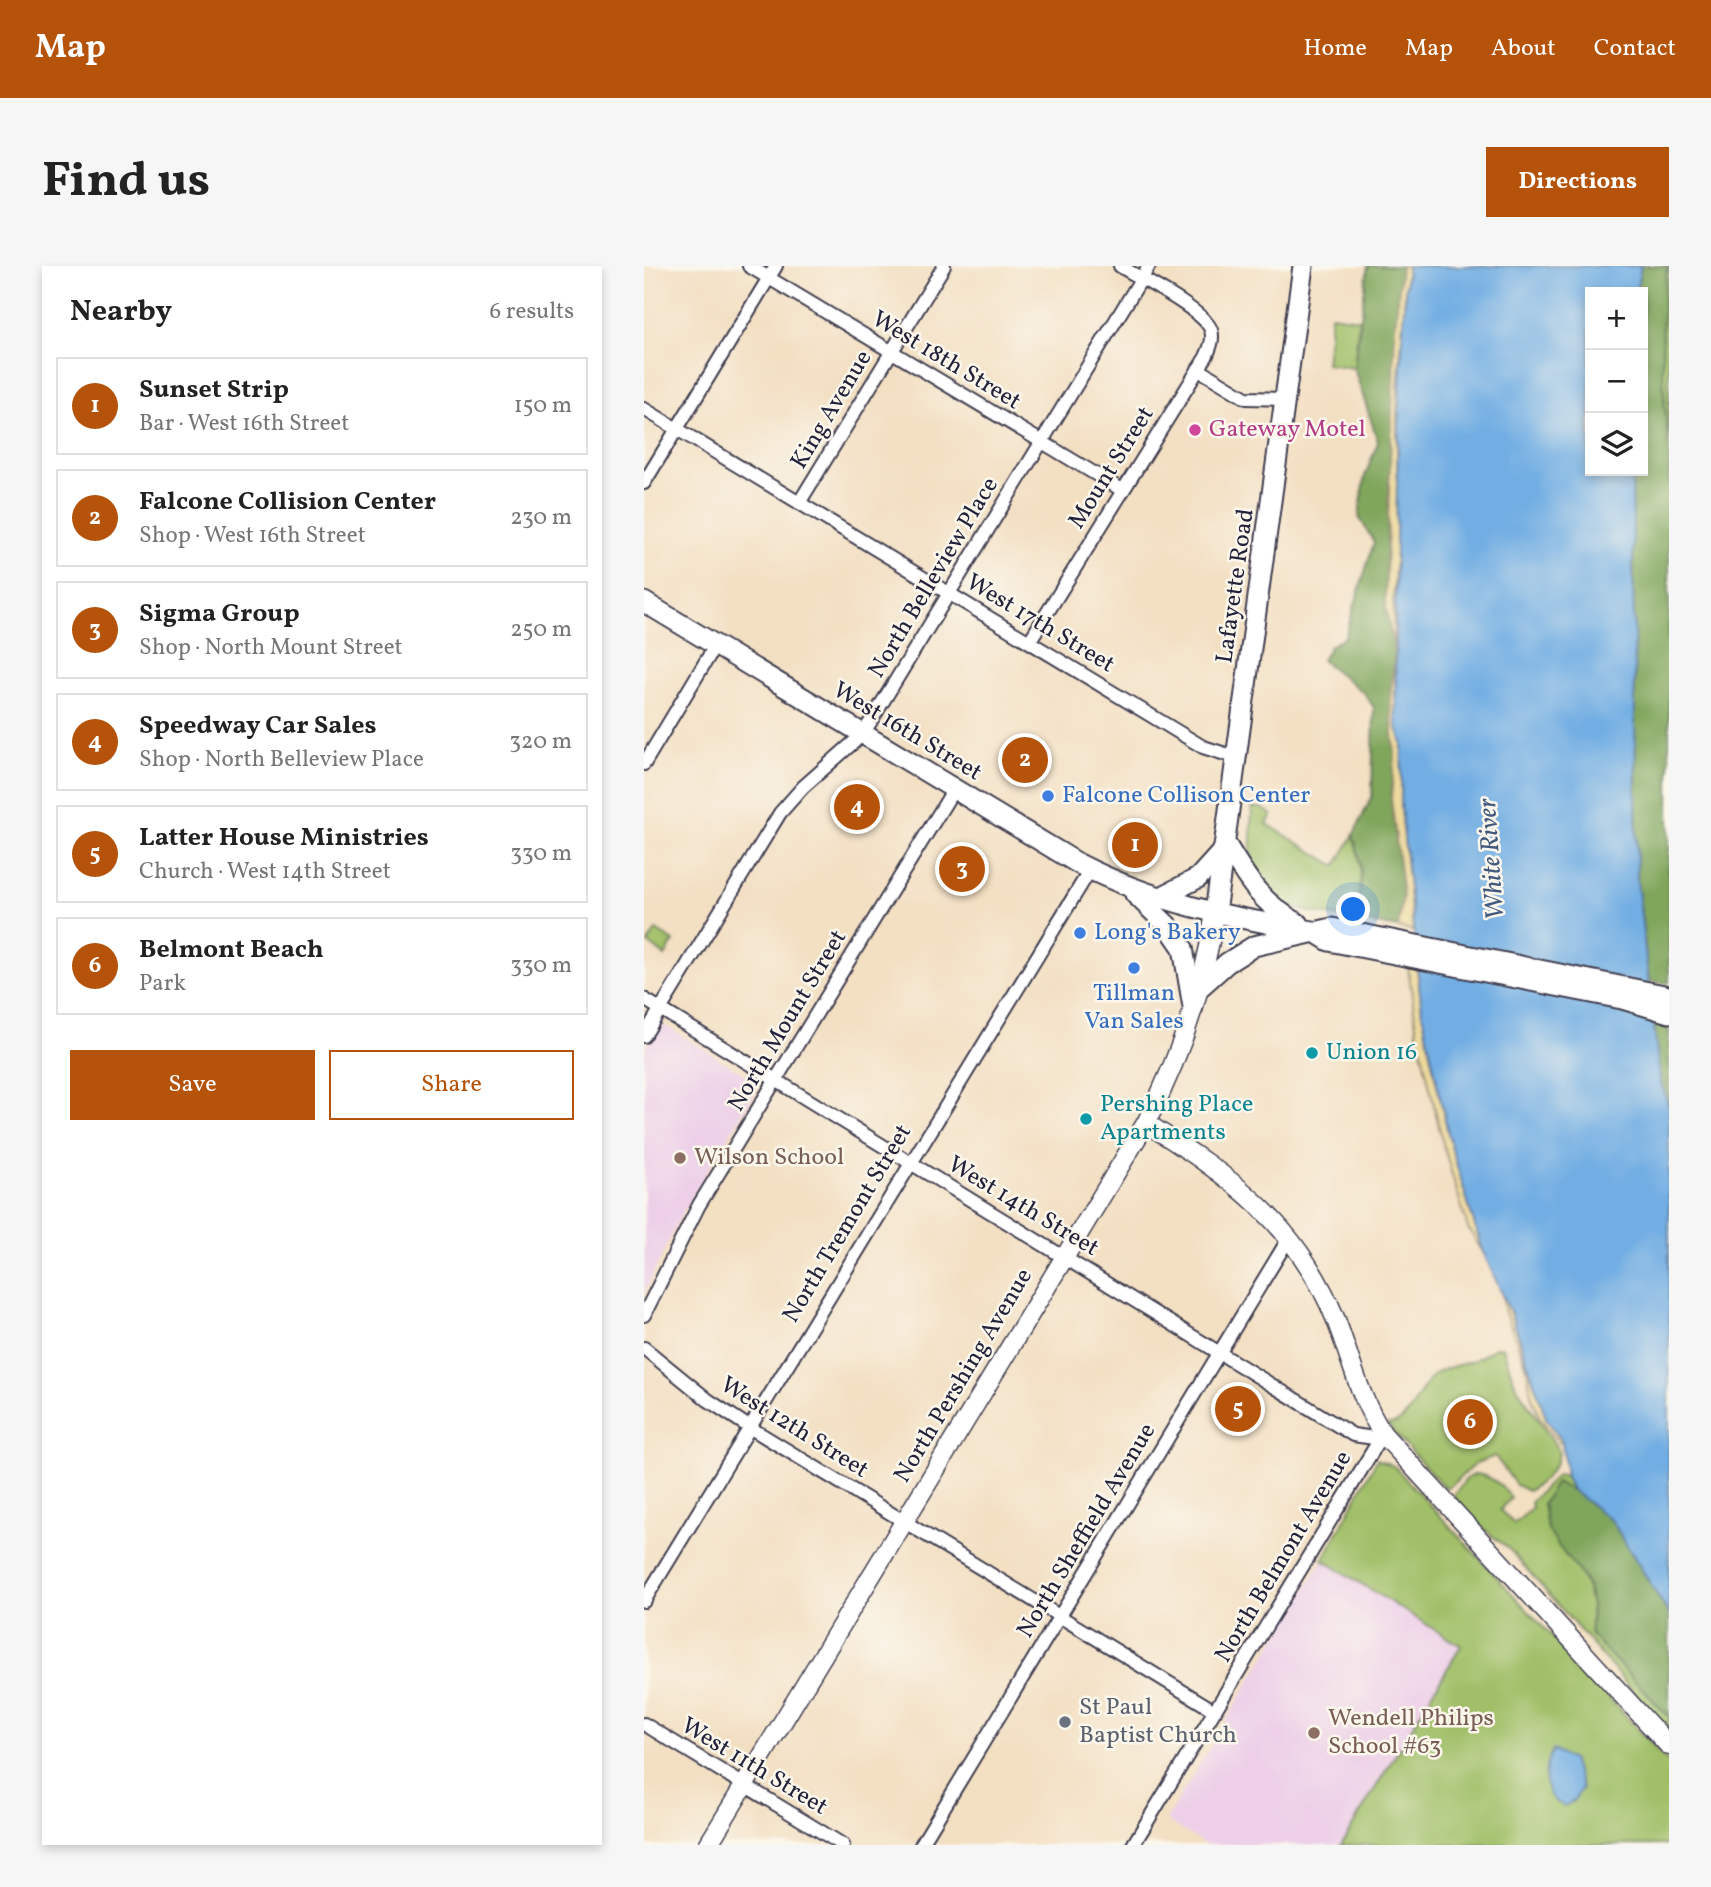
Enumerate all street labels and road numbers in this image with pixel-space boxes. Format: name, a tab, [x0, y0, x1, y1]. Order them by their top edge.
street label: West 18th Street	[865, 303, 1027, 419]
street label: King Avenue	[783, 344, 881, 476]
street label: Mount Street	[1061, 400, 1163, 536]
street label: North Belleview Place	[860, 471, 1008, 685]
street label: Lafayette Road	[1208, 507, 1264, 665]
street label: West 17th Street	[959, 566, 1121, 682]
street label: West 16th Street	[826, 674, 988, 790]
street label: North Mount Street	[720, 924, 856, 1118]
street label: North Tremont Street	[775, 1118, 921, 1330]
street label: West 14th Street	[941, 1148, 1105, 1266]
street label: North Pershing Avenue	[886, 1262, 1042, 1490]
street label: West 12th Street	[713, 1369, 875, 1487]
street label: North Sheffield Avenue	[1009, 1417, 1165, 1645]
street label: North Belmont Avenue	[1207, 1445, 1361, 1669]
street label: West 11th Street	[674, 1710, 834, 1824]

